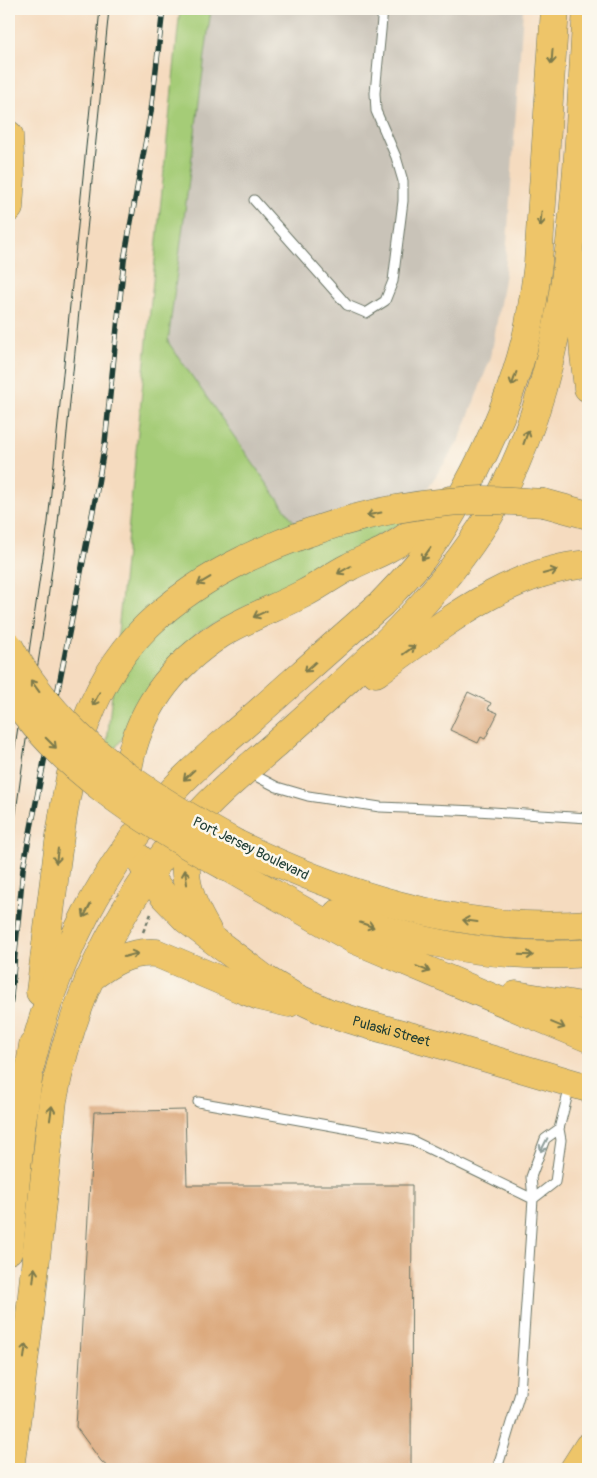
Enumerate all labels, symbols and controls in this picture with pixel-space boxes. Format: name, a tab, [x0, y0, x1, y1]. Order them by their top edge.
one-way arrow	[547, 49, 557, 65]
one-way arrow	[536, 211, 545, 227]
one-way arrow	[509, 371, 518, 386]
one-way arrow	[522, 430, 531, 445]
one-way arrow	[367, 509, 383, 519]
one-way arrow	[421, 547, 431, 561]
one-way arrow	[337, 566, 352, 575]
one-way arrow	[541, 566, 557, 576]
one-way arrow	[197, 576, 211, 587]
one-way arrow	[253, 609, 268, 619]
one-way arrow	[401, 645, 415, 655]
one-way arrow	[303, 661, 316, 673]
one-way arrow	[29, 680, 40, 693]
one-way arrow	[91, 692, 101, 707]
one-way arrow	[45, 737, 57, 749]
one-way arrow	[182, 769, 195, 781]
street label: Port Jersey Boulevard	[190, 813, 312, 884]
one-way arrow	[52, 848, 62, 864]
one-way arrow	[181, 869, 191, 885]
one-way arrow	[82, 903, 91, 918]
one-way arrow	[462, 915, 478, 925]
one-way arrow	[359, 921, 374, 930]
one-way arrow	[122, 950, 138, 960]
one-way arrow	[518, 950, 534, 959]
one-way arrow	[416, 966, 431, 975]
street label: Pulaski Street	[350, 1012, 432, 1050]
one-way arrow	[550, 1021, 565, 1031]
one-way arrow	[46, 1106, 56, 1122]
one-way arrow	[539, 1137, 549, 1152]
one-way arrow	[29, 1267, 39, 1283]
one-way arrow	[20, 1344, 30, 1360]

